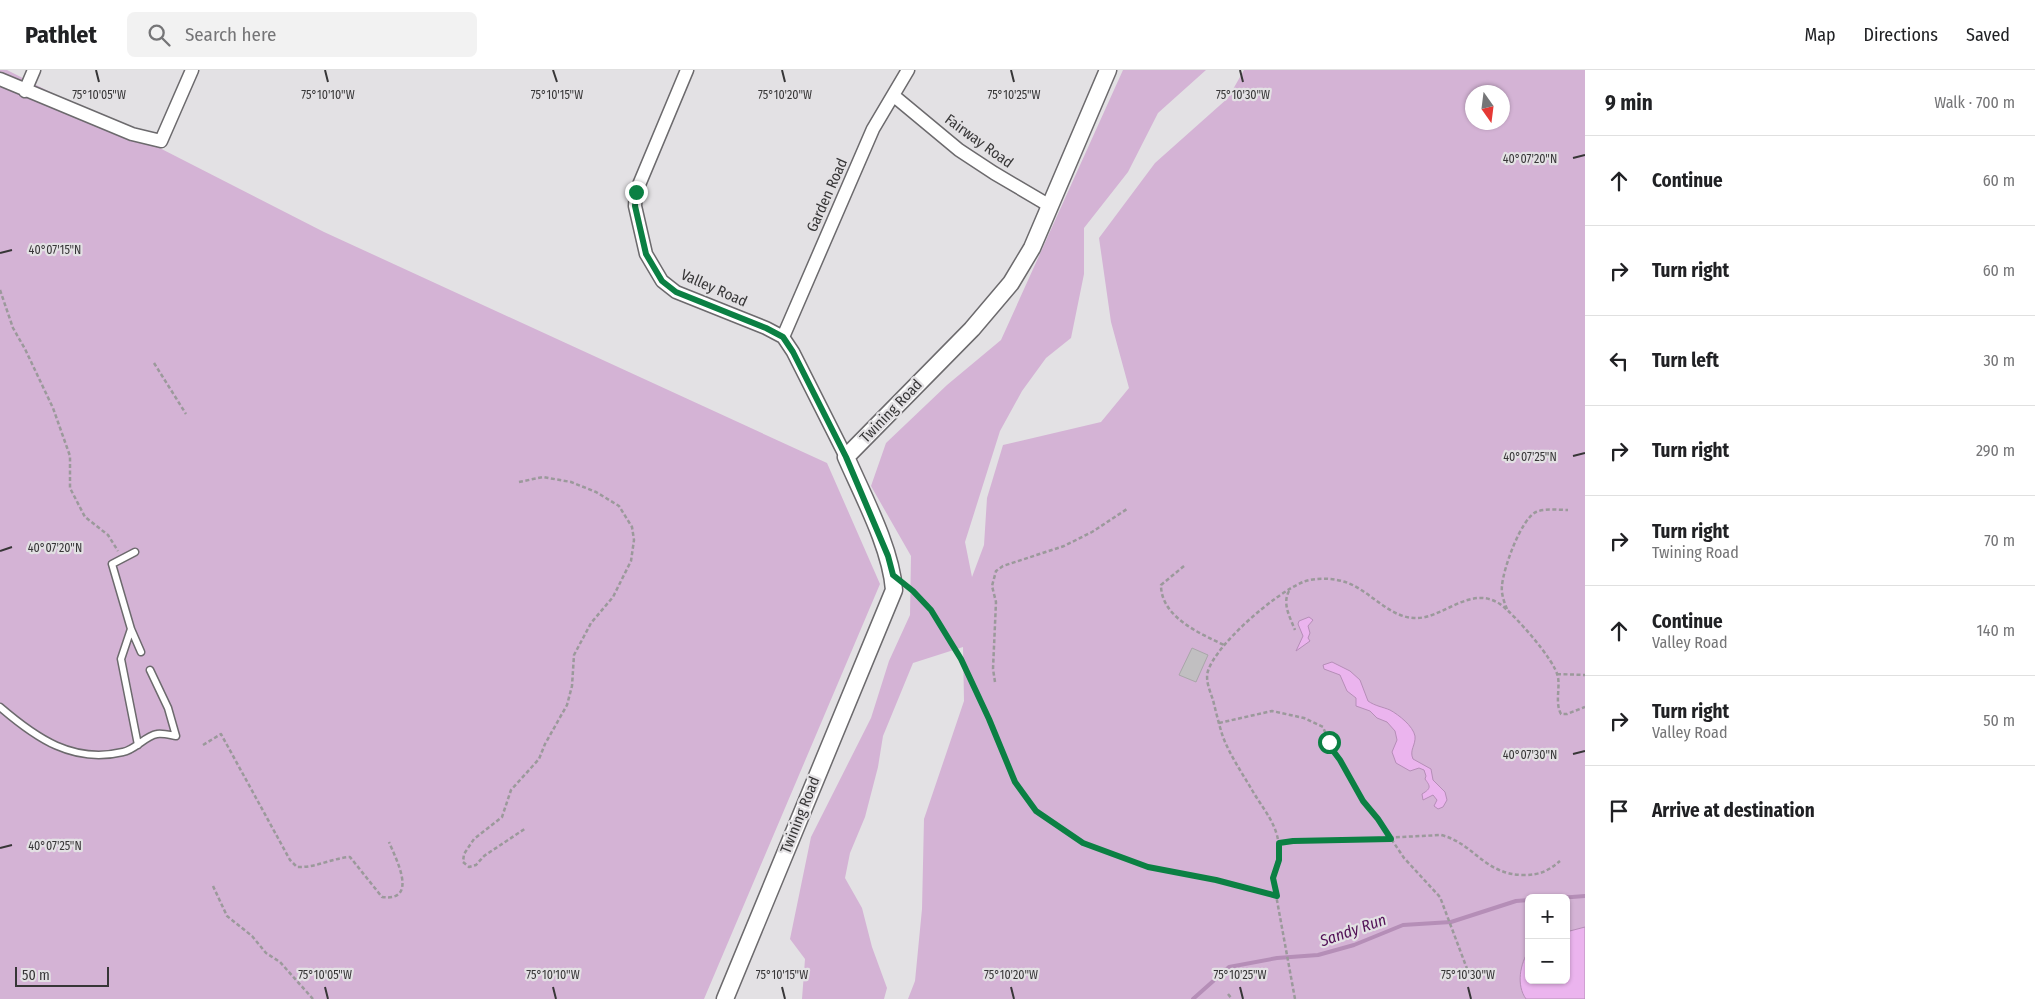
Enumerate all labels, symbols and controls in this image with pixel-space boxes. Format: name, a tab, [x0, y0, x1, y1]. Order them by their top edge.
search box	[127, 12, 477, 57]
text: Pathlet	[25, 21, 97, 49]
icon: search	[145, 21, 173, 49]
text: Search here	[185, 23, 276, 46]
text: Map	[1804, 24, 1836, 46]
text: Directions	[1864, 24, 1938, 46]
text: Saved	[1966, 24, 2010, 46]
north arrow	[1465, 85, 1510, 130]
text: 75°10'05"W	[72, 88, 126, 102]
text: 75°10'10"W	[301, 88, 355, 102]
text: 75°10'15"W	[531, 88, 583, 102]
text: 75°10'20"W	[758, 88, 812, 102]
text: 75°10'25"W	[988, 88, 1040, 102]
text: 75°10'30"W	[1216, 88, 1270, 102]
text: 9 min	[1605, 90, 1653, 116]
text: Walk · 700 m	[1934, 93, 2015, 112]
street label: Fairway Road	[941, 110, 1017, 172]
text: 40°07'20"N	[1503, 152, 1557, 166]
street label: Garden Road	[803, 155, 851, 235]
icon: ahead	[1605, 167, 1633, 195]
text: Continue	[1652, 169, 1723, 192]
text: 60 m	[1983, 171, 2015, 190]
route end	[625, 181, 648, 204]
text: 40°07'15"N	[29, 243, 81, 257]
icon: right	[1605, 257, 1633, 285]
text: Turn right	[1652, 259, 1729, 282]
text: 60 m	[1983, 261, 2015, 280]
street label: Valley Road	[678, 265, 750, 311]
icon: left	[1605, 347, 1633, 375]
text: Turn left	[1652, 349, 1719, 372]
text: 30 m	[1983, 351, 2015, 370]
street label: Twining Road	[856, 375, 926, 447]
icon: right	[1605, 437, 1633, 465]
text: Turn right	[1652, 439, 1729, 462]
text: 290 m	[1976, 441, 2015, 460]
text: 40°07'25"N	[1503, 450, 1557, 464]
text: Turn right	[1652, 520, 1729, 543]
icon: right	[1605, 527, 1633, 555]
text: 70 m	[1984, 531, 2015, 550]
text: 40°07'20"N	[28, 541, 82, 555]
text: Twining Road	[1652, 543, 1739, 562]
text: Continue	[1652, 610, 1723, 633]
icon: ahead	[1605, 617, 1633, 645]
text: 140 m	[1977, 621, 2015, 640]
text: Valley Road	[1652, 633, 1727, 652]
text: Turn right	[1652, 700, 1729, 723]
icon: right	[1605, 707, 1633, 735]
text: 50 m	[1983, 711, 2015, 730]
text: Valley Road	[1652, 723, 1727, 742]
route start	[1318, 731, 1341, 754]
text: 40°07'30"N	[1503, 748, 1557, 762]
street label: Twining Road	[776, 774, 824, 856]
icon: arrive	[1605, 797, 1633, 825]
text: Arrive at destination	[1652, 799, 1815, 822]
text: 40°07'25"N	[28, 839, 82, 853]
map controls	[1525, 894, 1570, 984]
button: +	[1525, 894, 1570, 939]
water label: Sandy Run	[1316, 910, 1389, 951]
button: −	[1525, 939, 1570, 984]
scale bar	[15, 964, 109, 987]
text: 50 m	[22, 967, 50, 984]
text: 75°10'05"W	[298, 968, 352, 982]
text: 75°10'10"W	[526, 968, 580, 982]
text: 75°10'15"W	[756, 968, 808, 982]
text: 75°10'20"W	[984, 968, 1038, 982]
text: 75°10'25"W	[1214, 968, 1266, 982]
text: 75°10'30"W	[1441, 968, 1495, 982]

